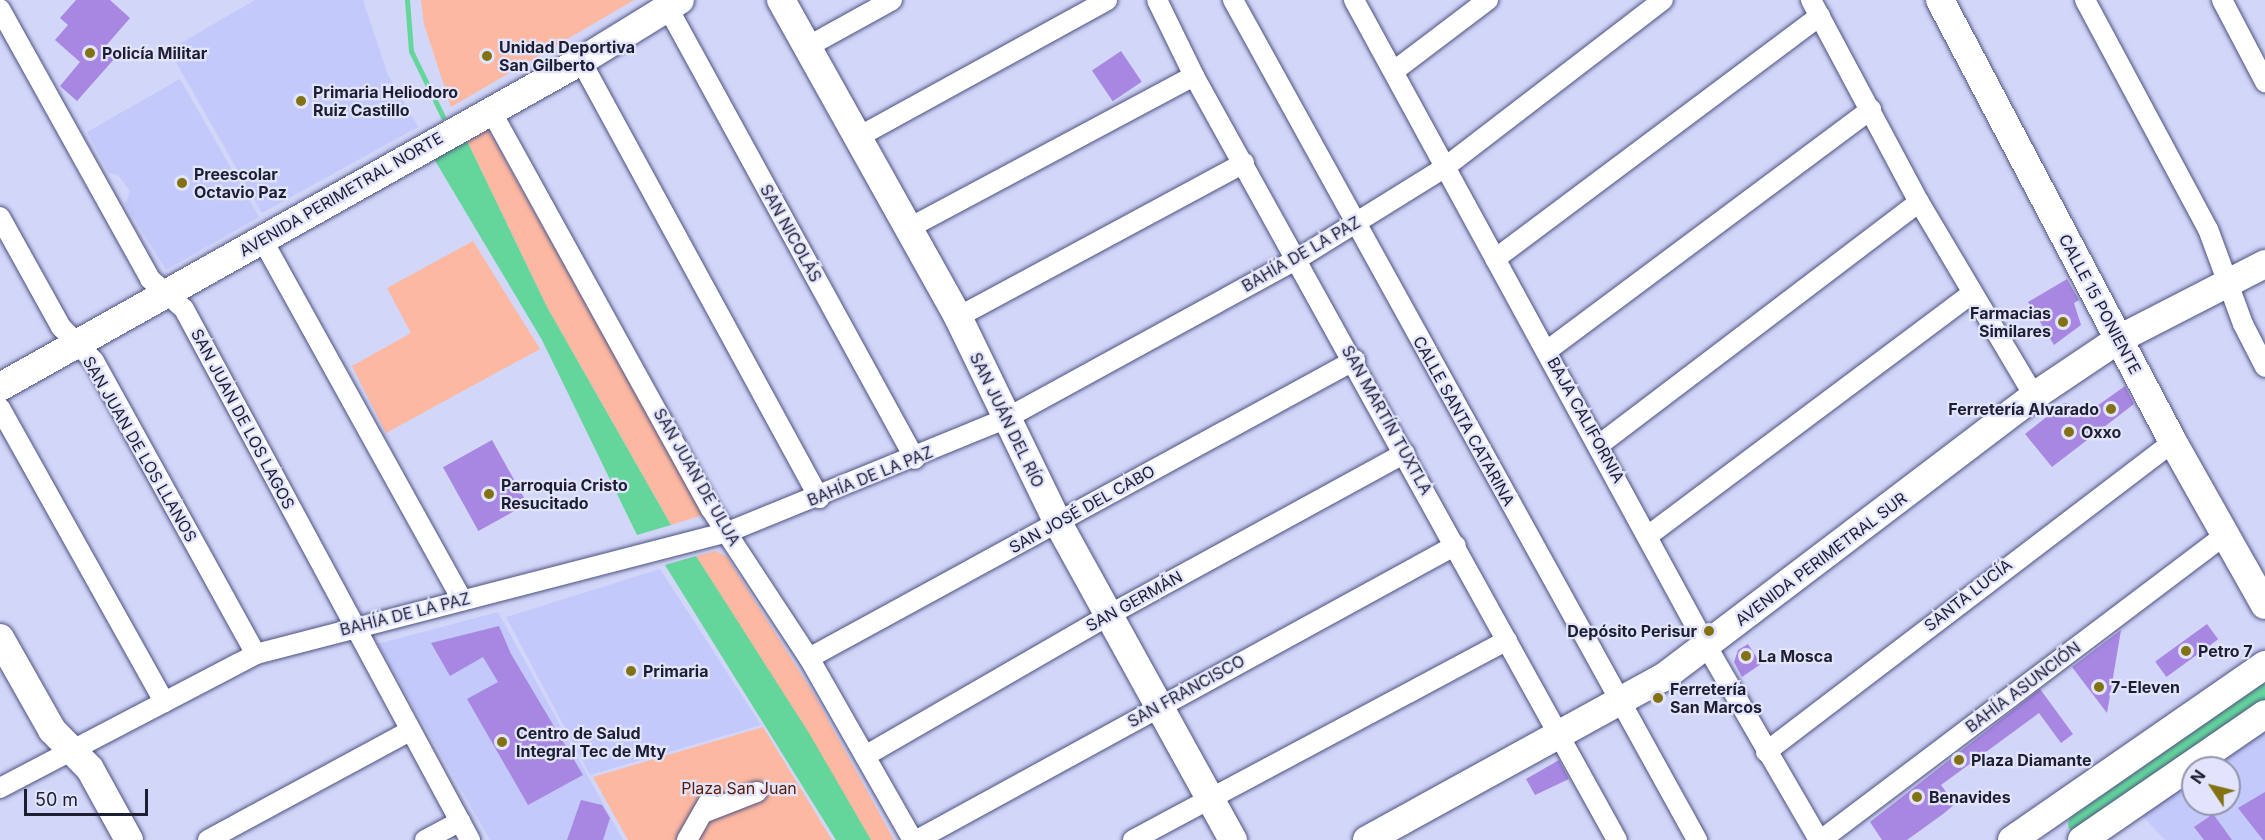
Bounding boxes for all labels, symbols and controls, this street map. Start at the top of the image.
place label: Unidad Deportiva San Gilberto [499,37,635,75]
place label: Policía Militar [102,43,207,63]
marker: Policía Militar [83,46,97,60]
marker: Unidad Deportiva San Gilberto [480,49,494,63]
place label: Primaria Heliodoro Ruiz Castillo [313,82,458,120]
marker: Primaria Heliodoro Ruiz Castillo [294,94,308,108]
street label: AVENIDA PERIMETRAL NORTE [236,128,446,260]
place label: Preescolar Octavio Paz [194,164,287,202]
marker: Preescolar Octavio Paz [175,176,189,190]
street label: SAN NICOLÁS [756,181,826,285]
street label: BAHÍA DE LA PAZ [1238,212,1364,296]
street label: CALLE 15 PONIENTE [2055,231,2145,377]
place label: Farmacias Similares [1970,303,2051,341]
marker: Farmacias Similares [2056,315,2070,329]
street label: SAN JUAN DE LOS LAGOS [187,326,299,512]
street label: CALLE SANTA CATARINA [1409,333,1519,509]
street label: SAN MARTÍN TUXTLA [1338,342,1436,498]
street label: SAN JUÁN DEL RÍO [966,349,1048,491]
street label: SAN JUAN DE LOS LLANOS [79,353,201,545]
street label: BAJA CALIFORNIA [1543,354,1629,486]
place label: Ferretería Alvarado [1948,399,2099,419]
marker: Ferretería Alvarado [2104,402,2118,416]
street label: SAN JUAN DE ULUA [650,405,744,549]
place label: Oxxo [2081,422,2121,442]
marker: Oxxo [2062,425,2076,439]
street label: BAHÍA DE LA PAZ [804,442,936,510]
street label: SAN JOSÉ DEL CABO [1006,461,1158,557]
place label: Parroquia Cristo Resucitado [501,475,628,513]
marker: Parroquia Cristo Resucitado [482,487,496,501]
street label: AVENIDA PERIMETRAL SUR [1731,488,1911,630]
street label: SANTA LUCÍA [1920,555,2016,635]
street label: SAN GERMÁN [1082,567,1186,635]
street label: BAHÍA DE LA PAZ [338,589,472,639]
place label: Depósito Perisur [1567,621,1697,641]
marker: Depósito Perisur [1702,624,1716,638]
street label: BAHÍA ASUNCIÓN [1962,638,2084,736]
place label: Petro 7 [2198,641,2253,661]
marker: Petro 7 [2179,644,2193,658]
place label: La Mosca [1758,646,1833,666]
marker: La Mosca [1739,649,1753,663]
street label: SAN FRANCISCO [1124,651,1248,731]
place label: Primaria [643,661,708,681]
marker: Primaria [624,664,638,678]
place label: 7-Eleven [2111,677,2180,697]
place label: Ferretería San Marcos [1670,679,1762,717]
marker: 7-Eleven [2092,680,2106,694]
marker: Ferretería San Marcos [1651,691,1665,705]
place label: Centro de Salud Integral Tec de Mty [516,723,666,761]
marker: Centro de Salud Integral Tec de Mty [493,733,511,751]
place label: Plaza Diamante [1971,750,2092,770]
marker: Plaza Diamante [1952,753,1966,767]
north arrow [2181,756,2241,816]
text: N [2186,766,2210,788]
scale bar [27,777,152,815]
park label: Plaza San Juan [681,778,797,798]
place label: Benavides [1929,787,2011,807]
text: 50 m [35,789,78,810]
marker: Benavides [1910,790,1924,804]

